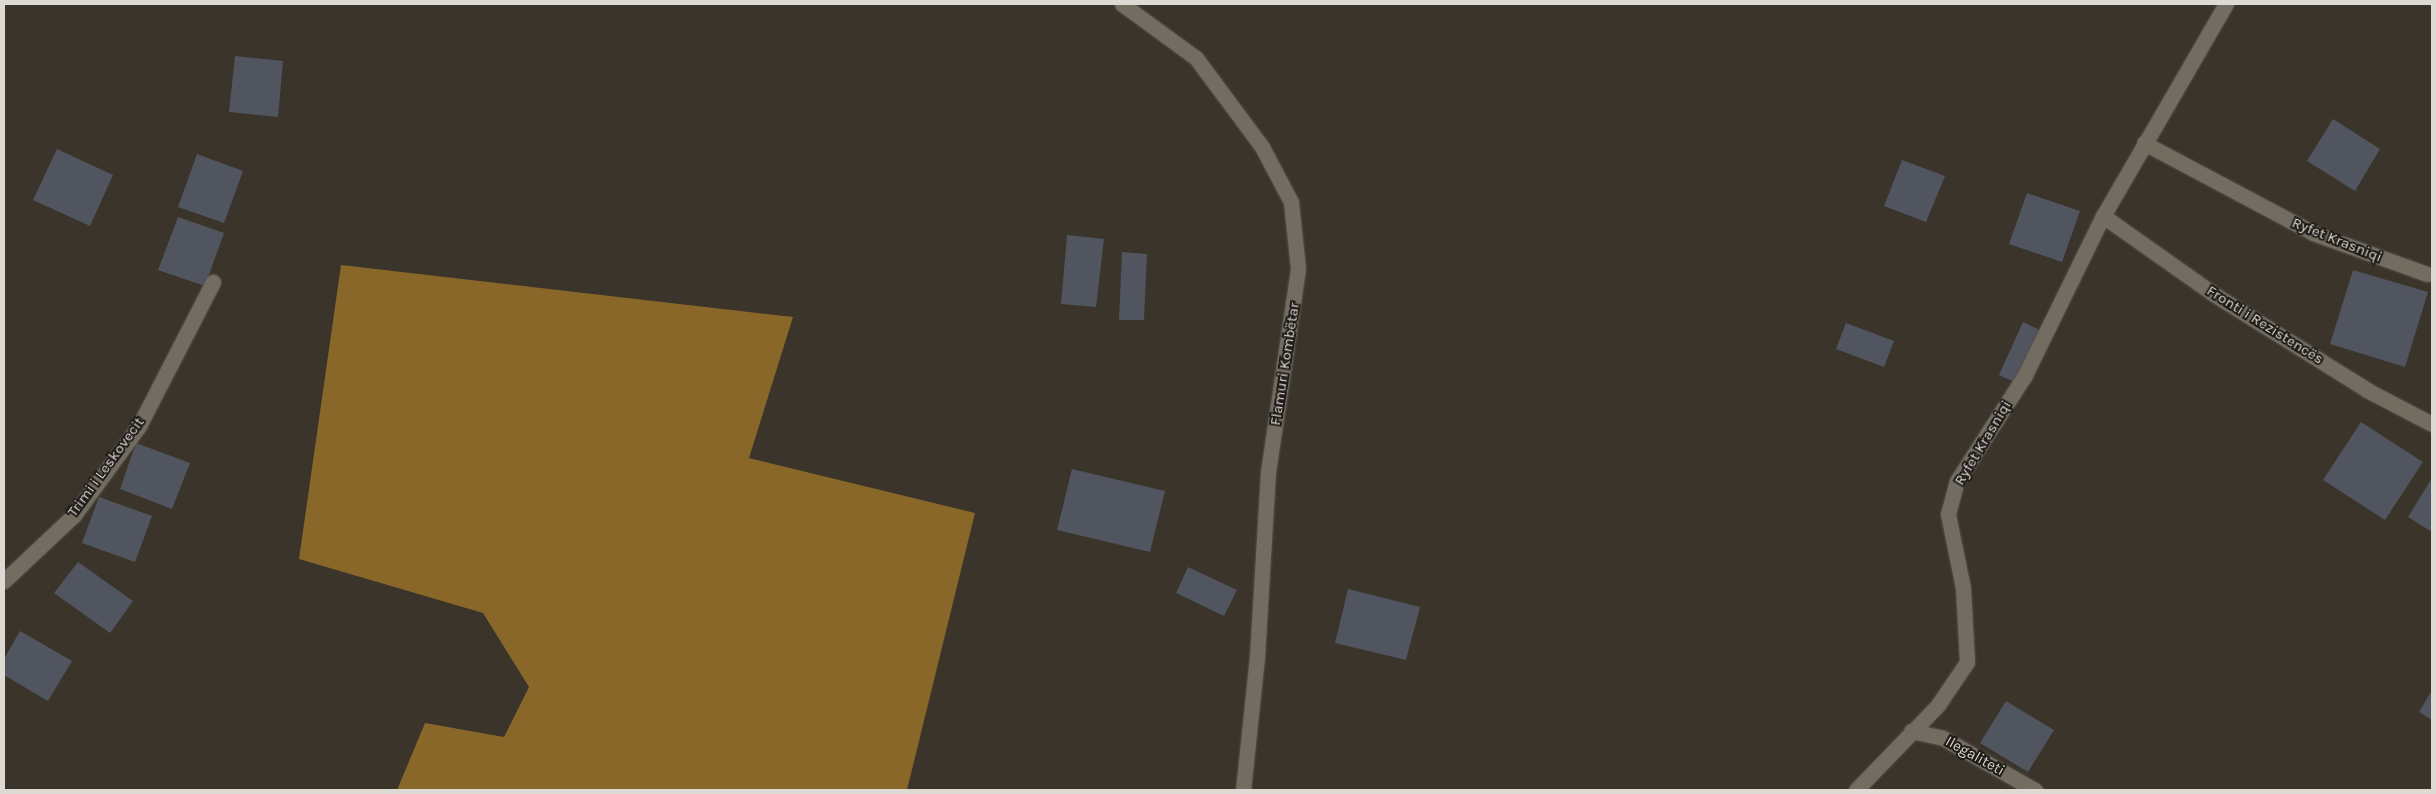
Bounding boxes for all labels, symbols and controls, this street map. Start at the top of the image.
street label: Ryfet Krasniqi [2289,214,2385,266]
street label: Fronti i Rezistencës [2203,282,2327,368]
street label: Flamuri Kombëtar [1266,301,1304,427]
street label: Ryfet Krasniqi [1951,397,2015,489]
street label: Trimi i Leskovecit [64,414,148,520]
street label: Ilegaliteti [1942,732,2008,780]

